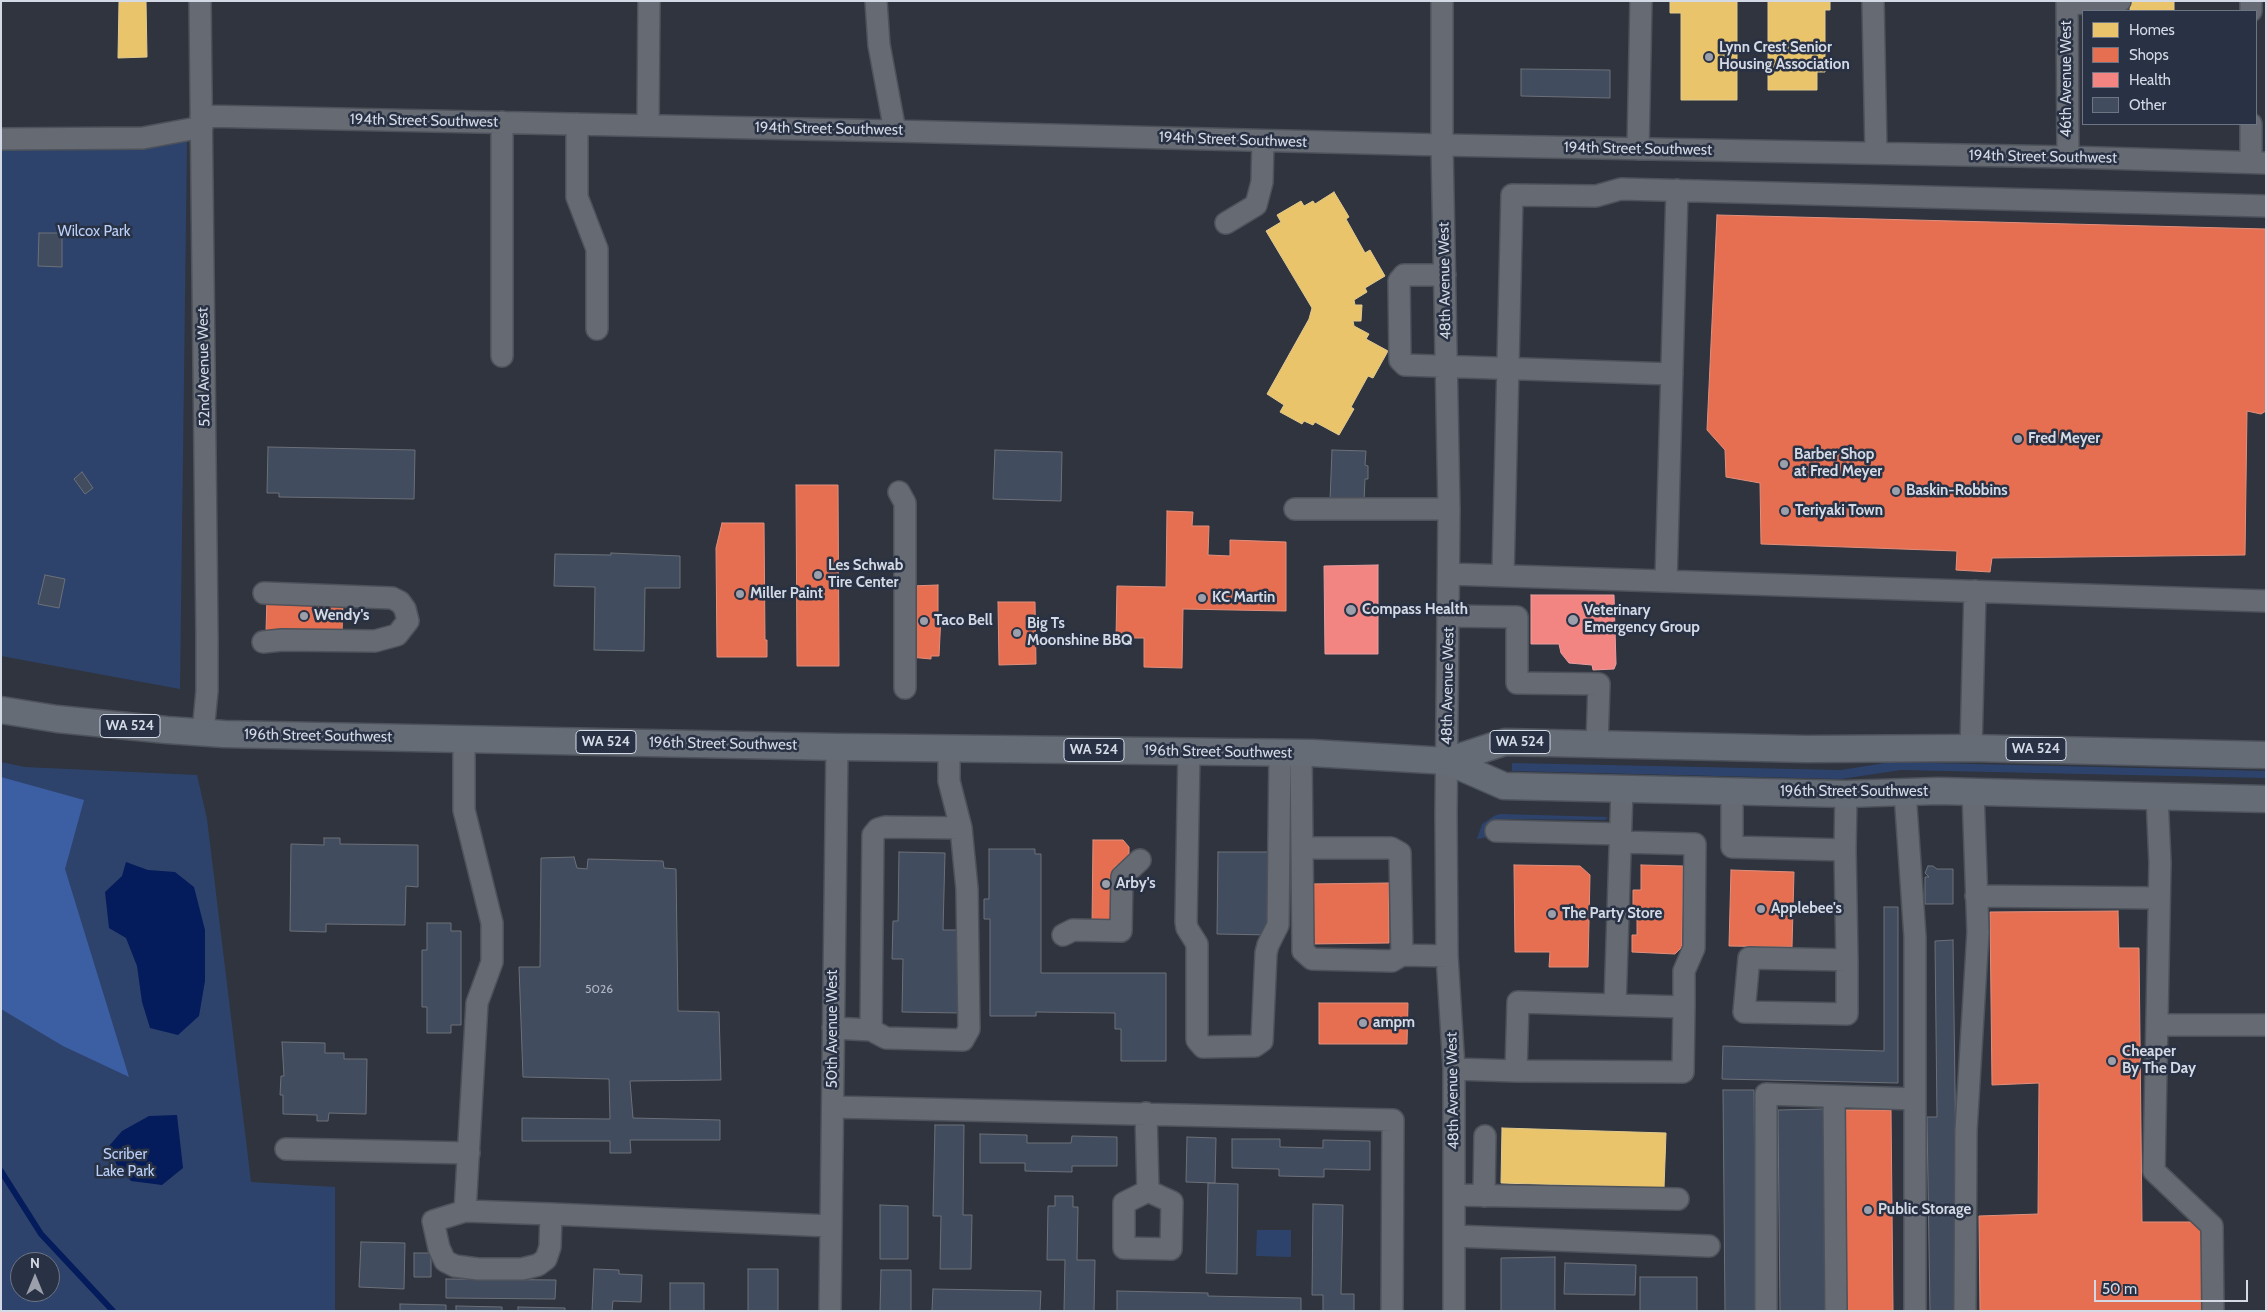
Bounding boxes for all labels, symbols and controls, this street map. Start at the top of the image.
legend [2082,10,2257,125]
street label: 46th Avenue West [2058,20,2076,138]
text: Homes [2129,21,2175,39]
place label: Lynn Crest Senior Housing Association [1719,39,1850,74]
text: Shops [2129,46,2169,64]
marker: Lynn Crest Senior Housing Association [1703,51,1715,63]
text: Health [2129,71,2171,89]
text: Other [2129,96,2166,114]
street label: 194th Street Southwest [350,111,498,131]
street label: 194th Street Southwest [755,119,903,139]
street label: 194th Street Southwest [1159,128,1307,152]
street label: 194th Street Southwest [1564,139,1712,159]
street label: 194th Street Southwest [1969,147,2117,167]
street label: 48th Avenue West [1435,222,1455,340]
park label: Wilcox Park [58,223,130,241]
street label: 52nd Avenue West [194,307,214,427]
place label: Fred Meyer [2028,430,2100,448]
marker: Fred Meyer [2012,433,2024,445]
place label: Barber Shop at Fred Meyer [1794,446,1882,481]
marker: Barber Shop at Fred Meyer [1778,458,1790,470]
place label: Baskin-Robbins [1906,482,2008,500]
marker: Baskin-Robbins [1890,485,1902,497]
place label: Teriyaki Town [1795,502,1883,520]
marker: Teriyaki Town [1779,505,1791,517]
place label: Les Schwab Tire Center [828,557,903,592]
marker: Les Schwab Tire Center [812,569,824,581]
place label: Miller Paint [750,585,823,603]
marker: Miller Paint [734,588,746,600]
place label: KC Martin [1212,589,1275,607]
marker: KC Martin [1196,592,1208,604]
place label: Compass Health [1362,601,1468,619]
place label: Veterinary Emergency Group [1584,602,1700,637]
marker: Compass Health [1344,603,1358,617]
place label: Wendy's [314,607,369,625]
marker: Wendy's [298,610,310,622]
place label: Taco Bell [934,612,993,630]
marker: Veterinary Emergency Group [1566,613,1580,627]
marker: Taco Bell [918,615,930,627]
place label: Big Ts Moonshine BBQ [1027,615,1132,650]
marker: Big Ts Moonshine BBQ [1011,627,1023,639]
street label: 48th Avenue West [1438,627,1458,745]
road number: WA 524 [100,714,160,738]
street label: 196th Street Southwest [244,726,392,746]
road number: WA 524 [576,730,636,754]
road number: WA 524 [1490,730,1550,754]
street label: 196th Street Southwest [649,734,797,754]
road number: WA 524 [1064,738,1124,762]
road number: WA 524 [2006,738,2066,761]
street label: 196th Street Southwest [1144,742,1292,762]
street label: 196th Street Southwest [1780,783,1928,801]
place label: Arby's [1116,875,1156,893]
marker: Arby's [1100,878,1112,890]
place label: Applebee's [1771,900,1842,918]
marker: Applebee's [1755,903,1767,915]
place label: The Party Store [1562,905,1662,923]
marker: The Party Store [1546,908,1558,920]
street label: 50th Avenue West [824,970,842,1088]
house number: 5026 [585,982,613,996]
place label: ampm [1373,1014,1415,1032]
marker: ampm [1357,1017,1369,1029]
street label: 48th Avenue West [1443,1032,1463,1150]
place label: Cheaper By The Day [2122,1043,2196,1078]
marker: Cheaper By The Day [2106,1055,2118,1067]
park label: Scriber Lake Park [95,1146,155,1181]
place label: Public Storage [1878,1201,1971,1219]
marker: Public Storage [1862,1204,1874,1216]
north arrow [10,1252,60,1302]
text: N [30,1254,40,1272]
scale bar [2097,1270,2251,1302]
text: 50 m [2102,1280,2137,1298]

